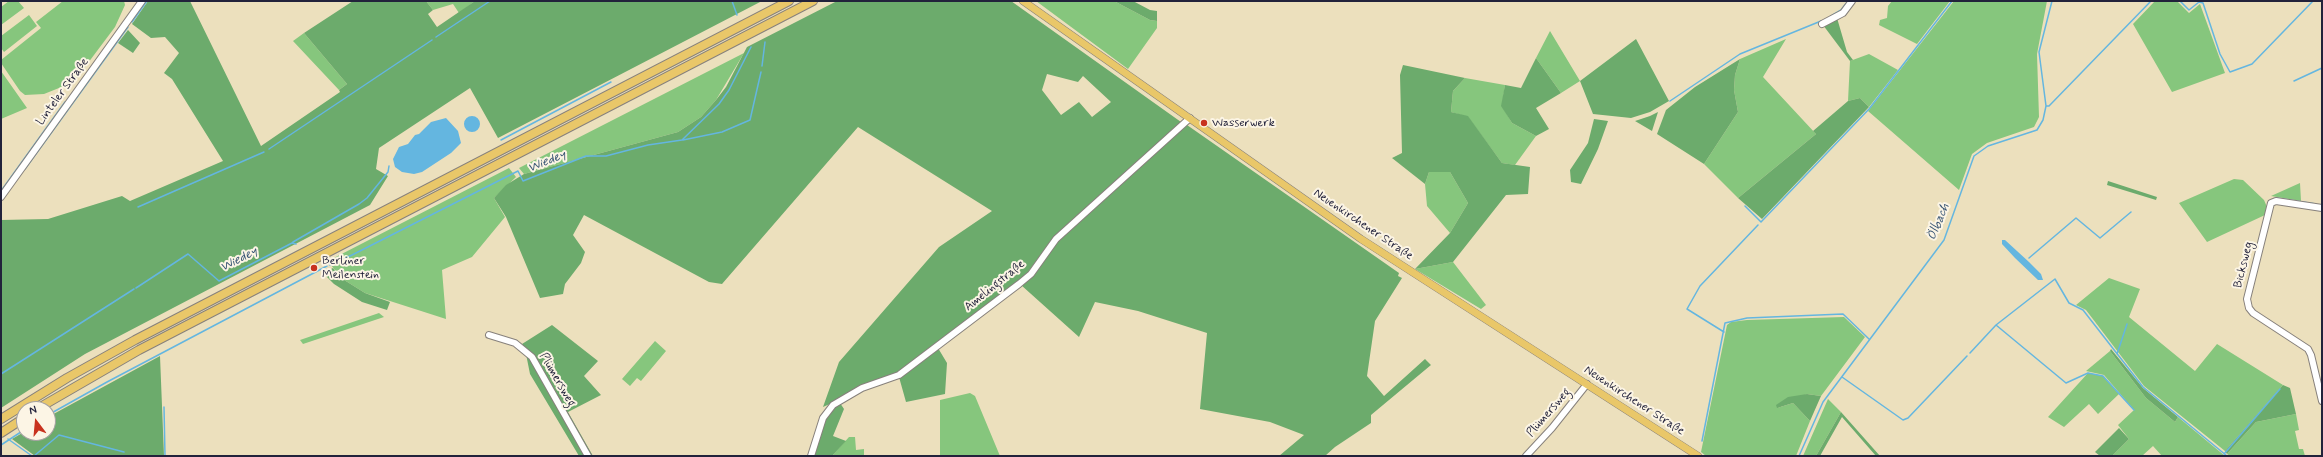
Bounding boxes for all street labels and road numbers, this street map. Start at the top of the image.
street label: Linteler Straße [34,55,92,129]
street label: Neuenkirchener Straße [1310,186,1416,264]
street label: Bicksweg [2231,240,2257,290]
street label: Amelingstraße [962,257,1028,315]
street label: Plümersweg [536,350,578,410]
street label: Neuenkirchener Straße [1581,363,1687,439]
street label: Plümersweg [1524,386,1574,440]

